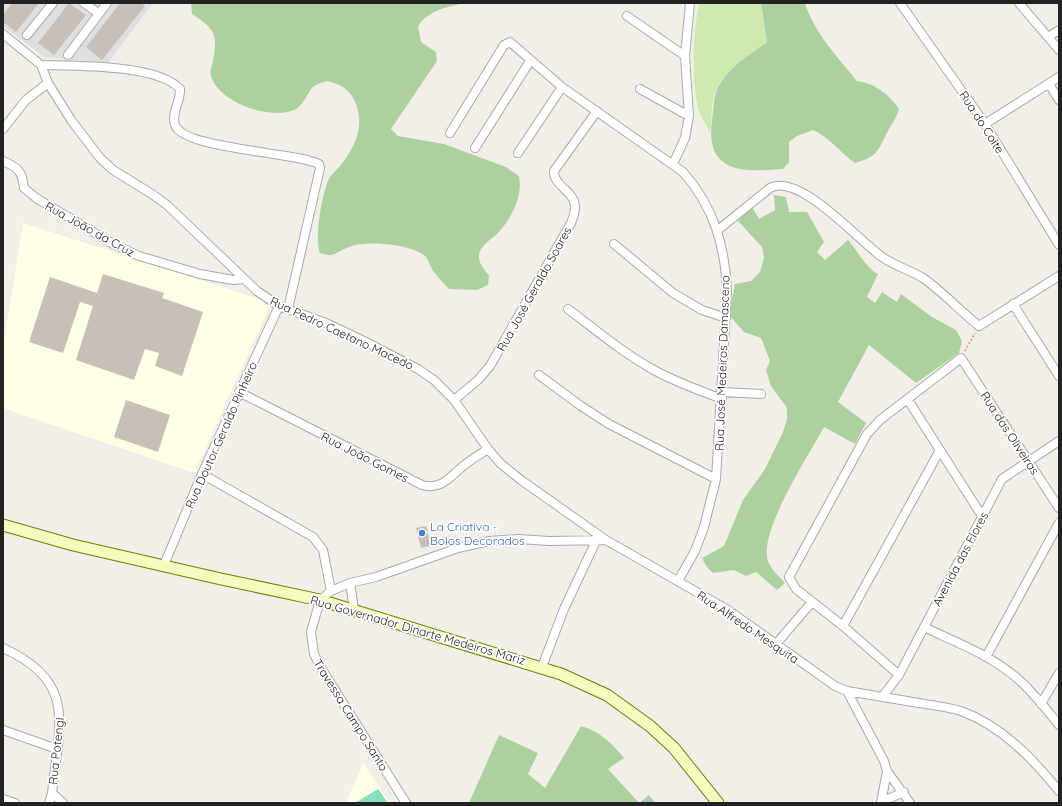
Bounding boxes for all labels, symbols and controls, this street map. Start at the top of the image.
street label: Rua do Coite [956,88,1008,156]
street label: Rua João da Cruz [43,198,138,260]
street label: Rua José Geraldo Soares [493,224,575,354]
street label: Rua José Medeiros Damasceno [711,275,733,451]
street label: Rua Pedro Caetano Macedo [268,293,416,373]
street label: Rua Doutor Geraldo Pinheiro [182,359,260,511]
street label: Rua das Oliveiras [977,389,1043,478]
street label: Rua João Gomes [319,428,412,486]
street label: Avenida das Flores [929,509,991,609]
place label: La Criativa - Bolos Decorados [430,519,525,548]
marker: La Criativa - Bolos Decorados [417,528,427,538]
street label: Rua Alfredo Mesquita [694,587,802,667]
street label: Rua Governador Dinarte Medeiros Mariz [309,592,528,668]
street label: Travessa Campo Santo [310,656,392,774]
street label: Rua Potengi [45,717,67,785]

